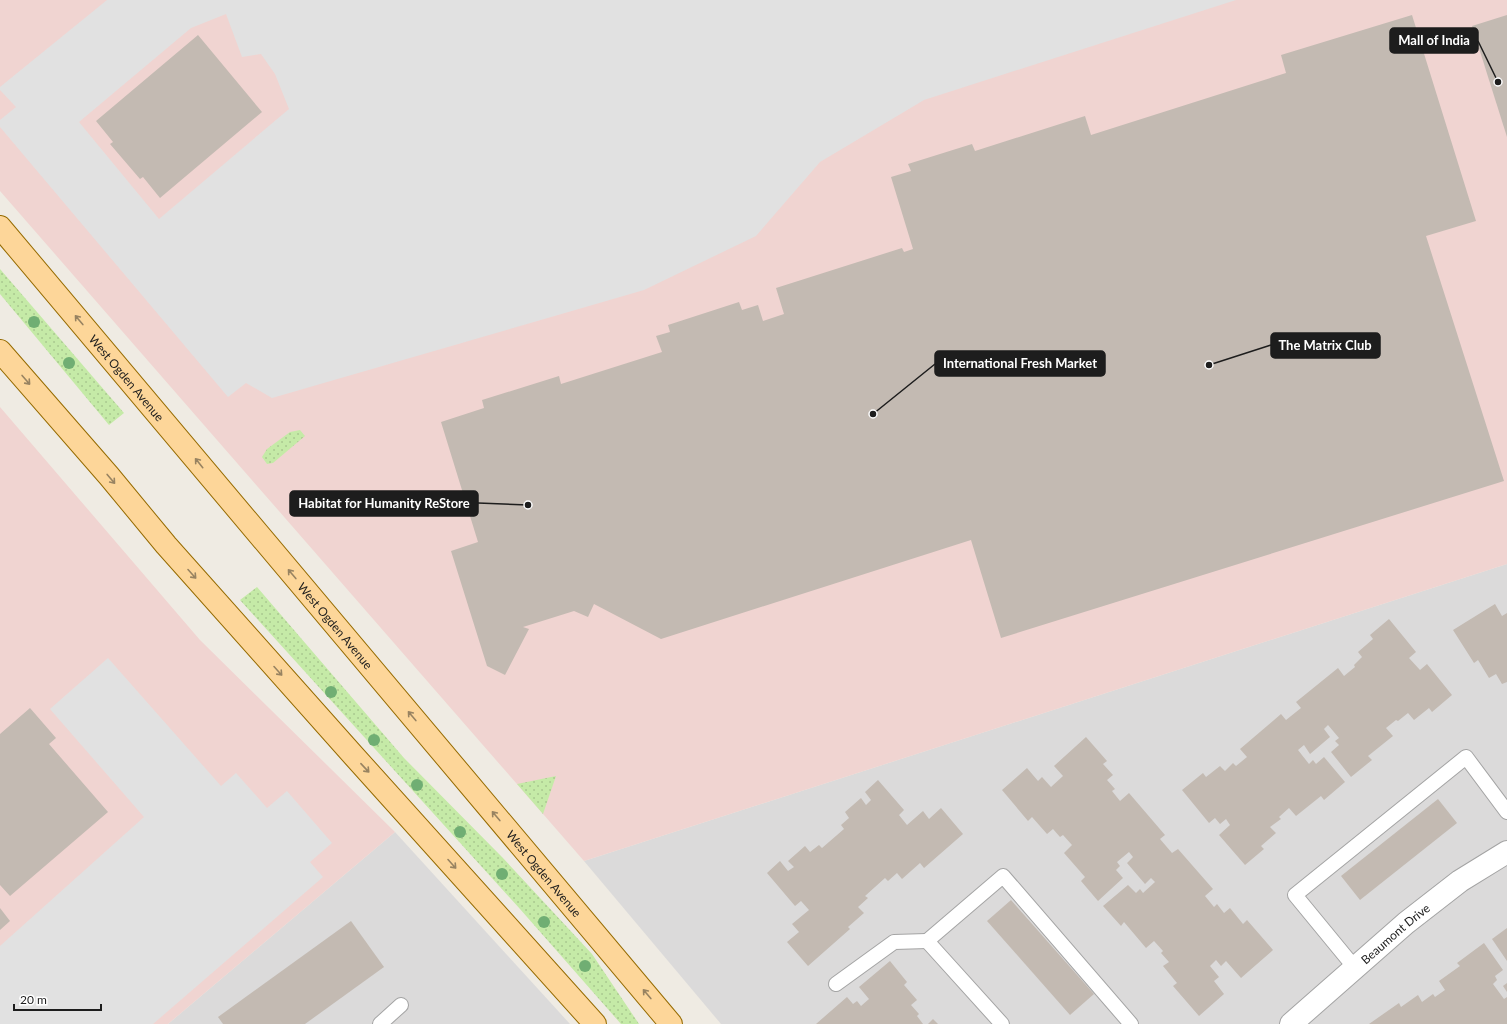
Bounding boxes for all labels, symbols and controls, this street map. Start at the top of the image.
callout: Mall of India [1390,28,1478,53]
text: Mall of India [1398,32,1470,48]
one-way arrow [75,315,84,326]
street label: West Ogden Avenue [86,331,168,424]
callout: The Matrix Club [1271,333,1380,358]
text: The Matrix Club [1278,337,1372,353]
callout: International Fresh Market [935,351,1105,376]
text: International Fresh Market [943,355,1097,371]
one-way arrow [21,375,30,386]
one-way arrow [194,457,203,468]
one-way arrow [106,473,115,484]
callout: Habitat for Humanity ReStore [290,491,478,516]
text: Habitat for Humanity ReStore [298,495,470,511]
one-way arrow [288,568,297,579]
one-way arrow [187,569,197,579]
street label: West Ogden Avenue [295,579,376,672]
one-way arrow [274,666,283,677]
one-way arrow [407,711,416,722]
one-way arrow [360,763,370,773]
one-way arrow [491,810,500,821]
street label: West Ogden Avenue [504,827,585,920]
one-way arrow [448,859,457,870]
street label: Beaumont Drive [1357,900,1433,967]
scale bar [14,986,101,1012]
one-way arrow [642,989,651,999]
text: 20 m [20,992,47,1007]

